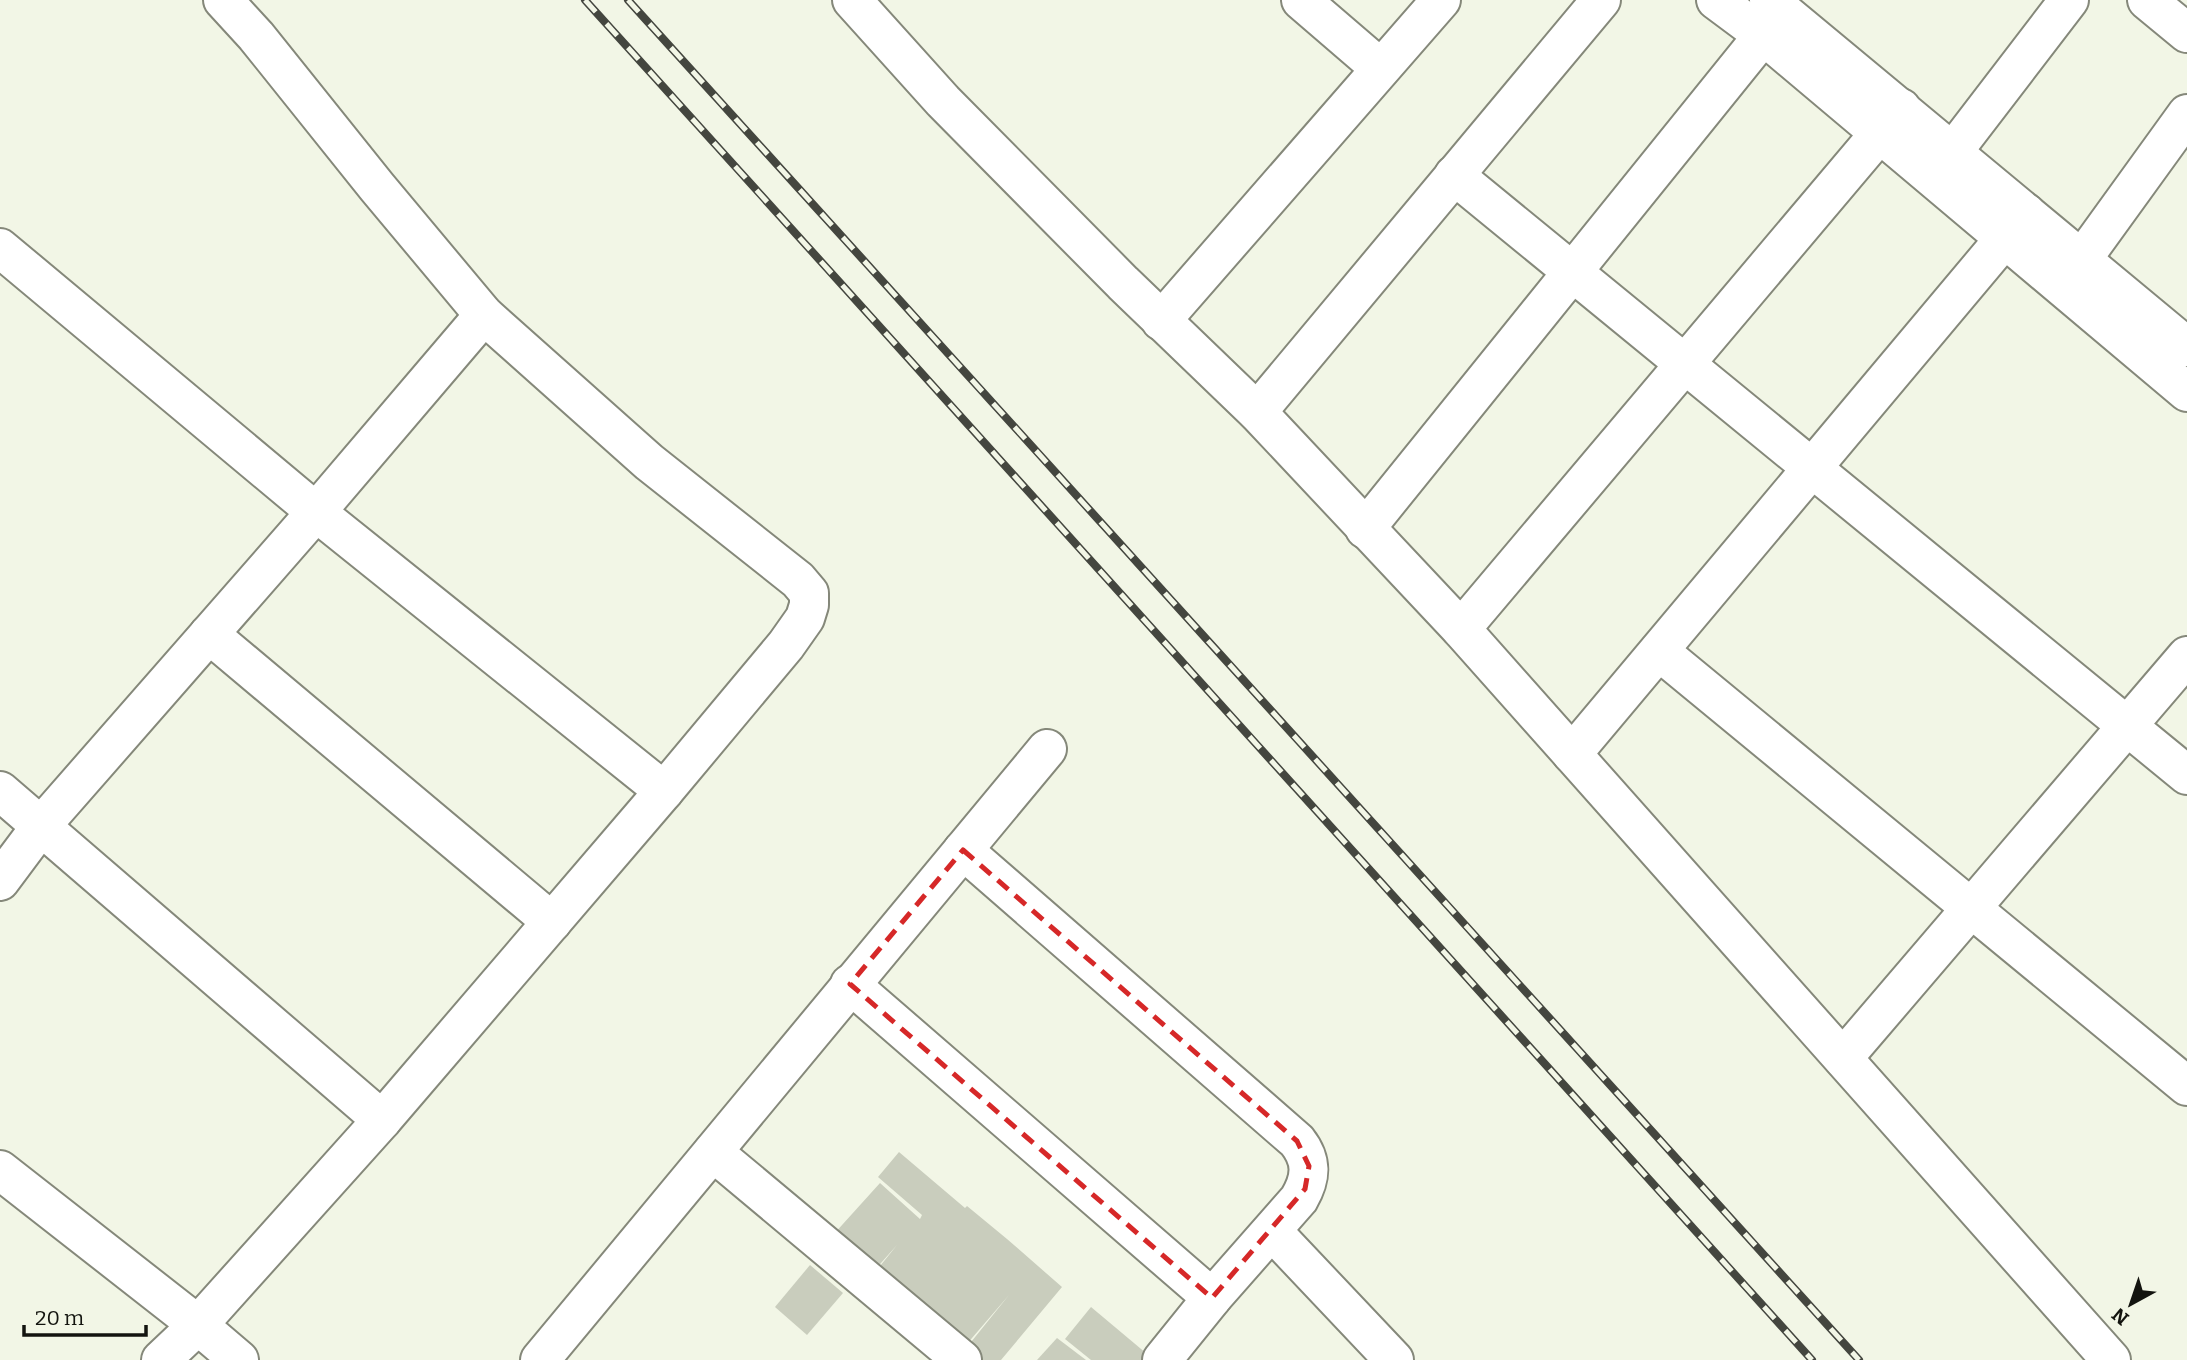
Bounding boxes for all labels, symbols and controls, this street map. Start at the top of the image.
north arrow [2096,1269,2166,1339]
scale bar [24,1294,147,1338]
text: N [2107,1303,2133,1330]
text: 20 m [35,1305,84,1331]

